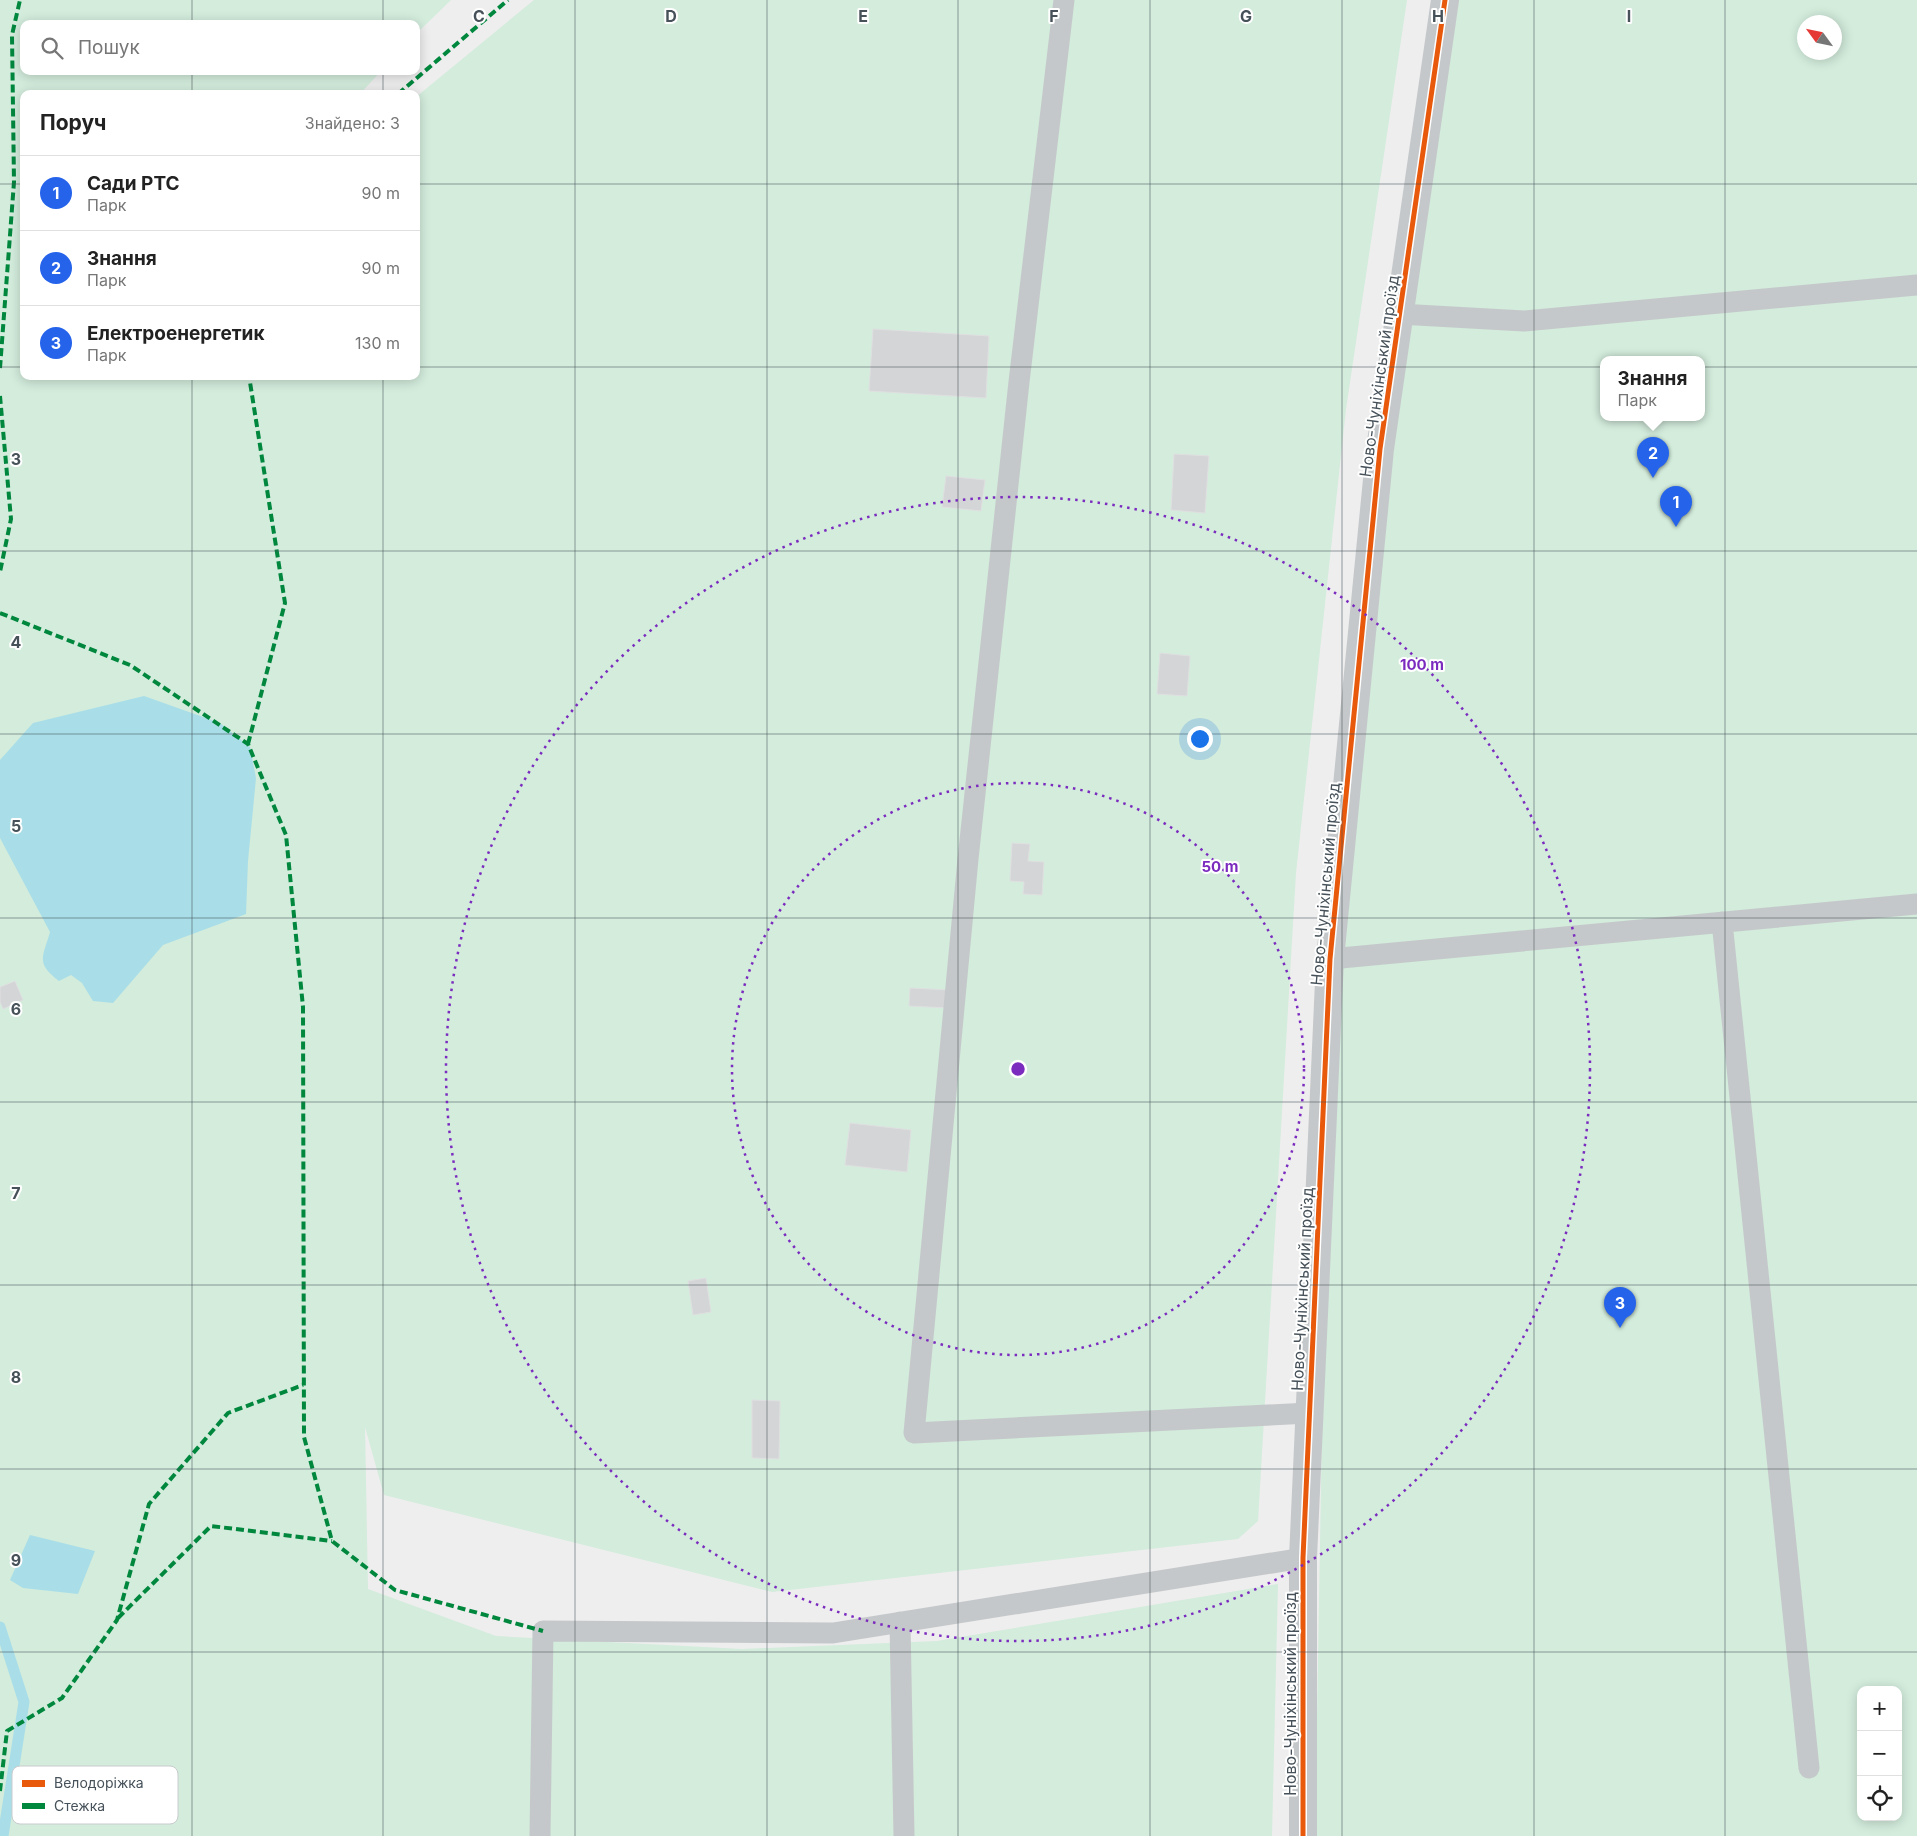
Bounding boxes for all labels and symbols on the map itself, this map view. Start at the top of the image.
text: C [473,6,485,26]
text: D [665,6,677,26]
text: E [858,6,868,26]
text: F [1049,6,1059,26]
text: G [1240,6,1252,26]
text: H [1432,6,1444,26]
text: I [1627,6,1631,26]
north arrow [1797,15,1842,60]
street label: Ново-Чуніхінський проїзд [1355,274,1403,478]
pin: 2 [1637,437,1669,478]
text: 3 [11,449,21,469]
pin: 1 [1660,486,1692,527]
text: 4 [11,632,22,652]
text: 100 m [1400,655,1444,674]
your location [1187,726,1213,752]
street label: Ново-Чуніхінський проїзд [1306,782,1344,986]
text: 5 [11,816,21,836]
text: 50 m [1202,857,1238,876]
text: 6 [11,999,21,1019]
centre of rings [1009,1060,1027,1078]
text: 7 [11,1183,21,1203]
street label: Ново-Чуніхінський проїзд [1287,1187,1317,1391]
pin: 3 [1604,1287,1636,1328]
text: 8 [11,1367,21,1387]
text: 9 [11,1550,21,1570]
street label: Ново-Чуніхінський проїзд [1280,1592,1300,1796]
legend [12,1766,178,1824]
text: Велодоріжка [54,1774,144,1791]
text: Стежка [54,1797,105,1814]

